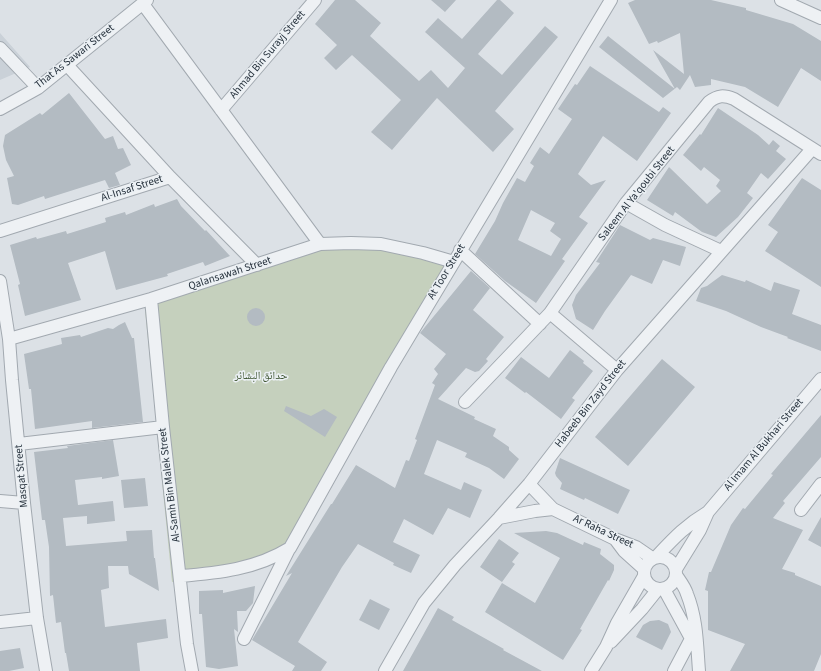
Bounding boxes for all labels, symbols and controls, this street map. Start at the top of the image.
street label: Ahmad Bin Surayj Street [227,8,309,102]
street label: That As Sawari Street [33,22,117,92]
street label: Saleem Al Ya'qoubi Street [596,144,678,244]
street label: Al-Insaf Street [99,173,165,205]
street label: At Toor Street [425,242,469,302]
street label: Qalansawah Street [187,254,273,294]
street label: Habeeb Bin Zayd Street [553,358,629,450]
park label: حدائق البشائر [235,370,287,384]
street label: Al Imam Al Bukhari Street [721,396,807,494]
street label: Al-Samh Bin Malek Street [156,427,184,543]
street label: Masqat Street [13,444,31,508]
street label: Ar Raha Street [571,512,635,552]

